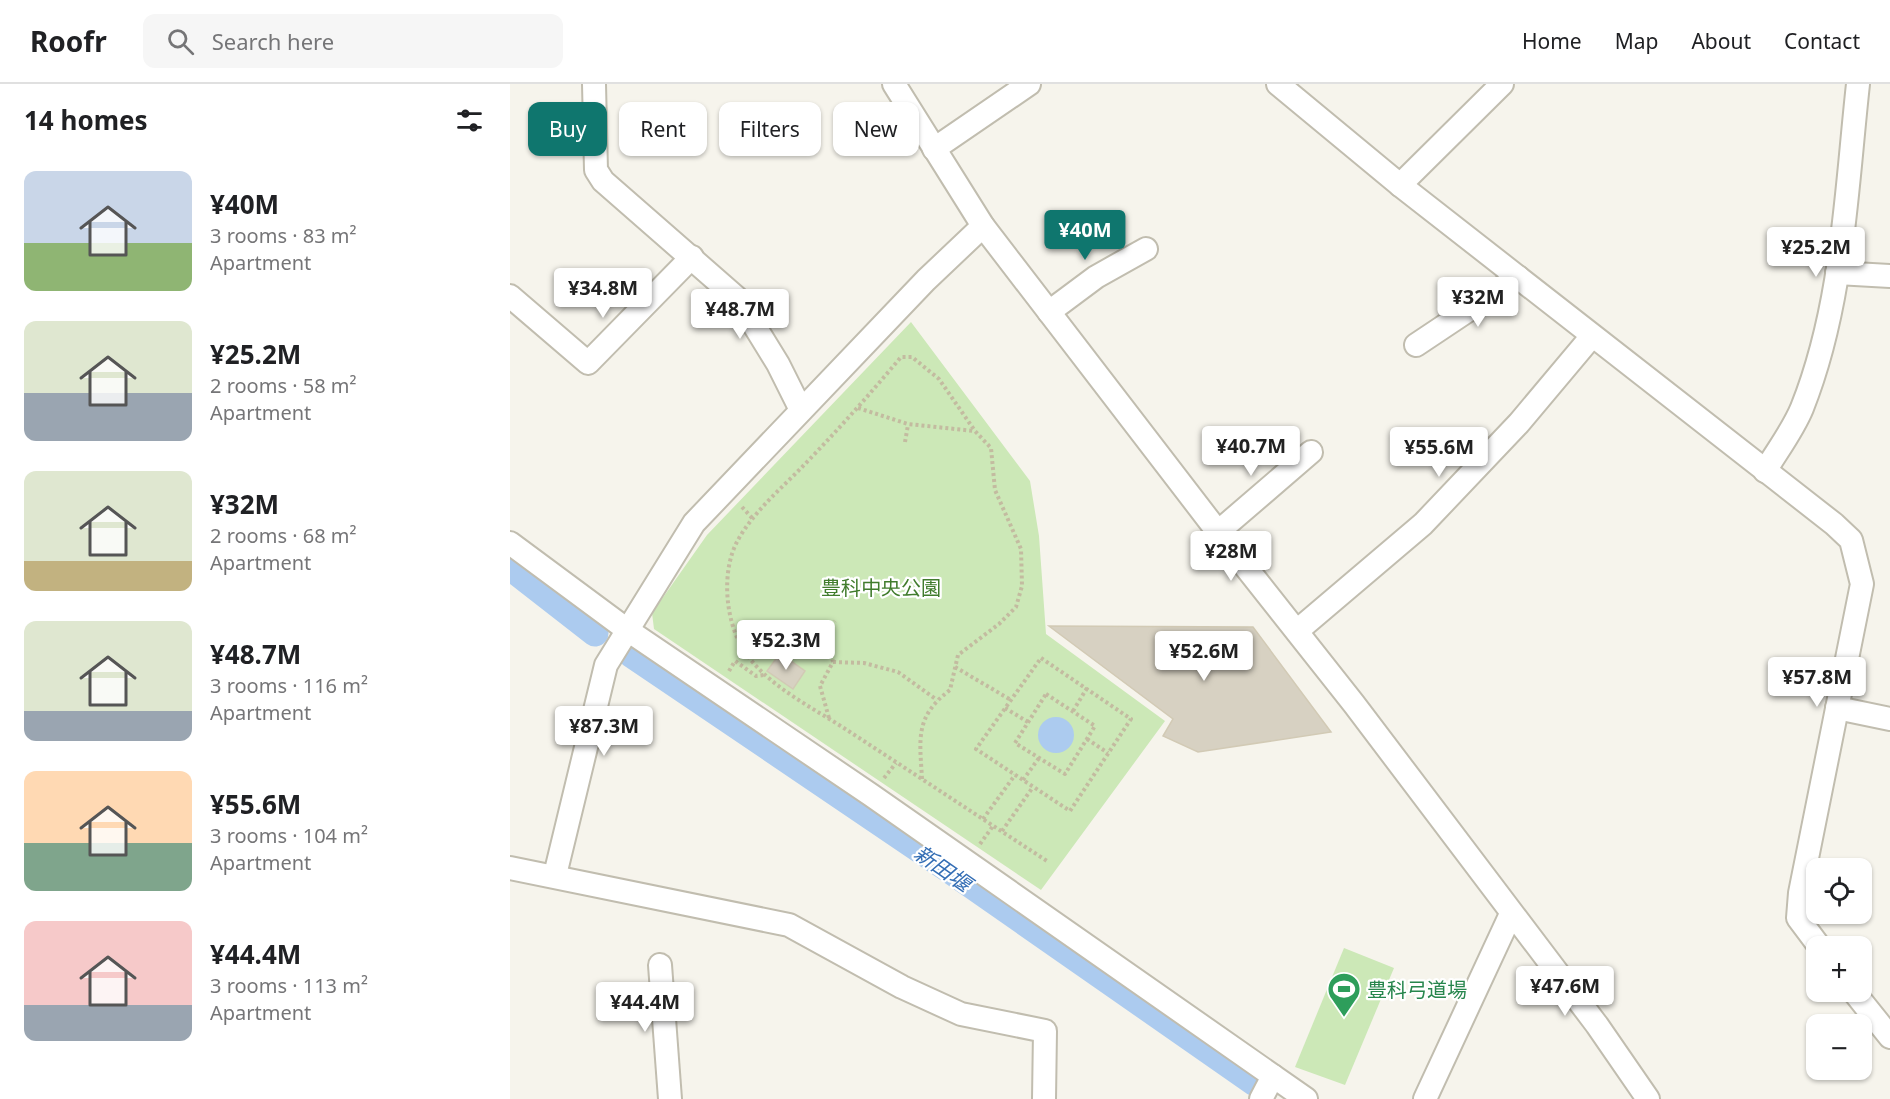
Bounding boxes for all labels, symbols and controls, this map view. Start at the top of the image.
search box [143,14,563,68]
text: Roofr [30,22,107,60]
icon: search [164,25,197,58]
text: Search here [212,26,334,56]
text: Home [1522,27,1582,55]
text: Map [1615,27,1658,55]
text: About [1691,27,1751,55]
text: Contact [1784,27,1860,55]
text: 14 homes [24,102,148,138]
chip: Buy [528,102,607,156]
chip: Rent [619,102,707,156]
chip: Filters [719,102,821,156]
chip: New [833,102,919,156]
icon: filters [453,104,486,137]
text: ¥40M [210,186,279,222]
icon: home [72,195,144,267]
pin: ¥40M [1049,210,1121,261]
text: ¥40M [1058,216,1112,243]
text: 3 rooms · 83 m² [210,222,357,249]
pin: ¥25.2M [1767,227,1865,278]
text: ¥25.2M [1781,233,1851,260]
text: Apartment [210,249,311,276]
pin: ¥34.8M [554,268,652,319]
text: ¥34.8M [568,274,638,301]
pin: ¥32M [1442,277,1514,328]
text: ¥32M [1451,283,1505,310]
pin: ¥48.7M [691,289,789,340]
text: ¥48.7M [705,295,775,322]
text: ¥25.2M [210,336,301,372]
icon: home [72,345,144,417]
text: 2 rooms · 58 m² [210,372,357,399]
text: Apartment [210,399,311,426]
pin: ¥40.7M [1202,426,1300,477]
pin: ¥55.6M [1390,427,1488,478]
text: ¥40.7M [1216,432,1286,459]
text: ¥55.6M [1404,433,1474,460]
text: ¥32M [210,486,279,522]
icon: home [72,495,144,567]
text: 2 rooms · 68 m² [210,522,357,549]
pin: ¥28M [1195,531,1267,582]
text: ¥28M [1204,537,1258,564]
text: Apartment [210,549,311,576]
park label: 豊科中央公園 [821,574,941,601]
pin: ¥52.3M [737,620,835,671]
text: ¥52.3M [751,626,821,653]
pin: ¥52.6M [1155,631,1253,682]
text: ¥48.7M [210,636,301,672]
text: ¥52.6M [1169,637,1239,664]
icon: home [72,645,144,717]
pin: ¥57.8M [1768,657,1866,708]
text: ¥57.8M [1782,663,1852,690]
text: 3 rooms · 116 m² [210,672,368,699]
text: Apartment [210,699,311,726]
pin: ¥87.3M [555,706,653,757]
text: ¥87.3M [569,712,639,739]
text: ¥55.6M [210,786,301,822]
icon: home [72,795,144,867]
text: 3 rooms · 104 m² [210,822,368,849]
water label: 新田堰 [909,838,980,900]
text: Apartment [210,849,311,876]
map controls [1806,858,1872,1080]
button: locate [1806,858,1872,924]
text: ¥44.4M [210,936,301,972]
button: + [1806,936,1872,1002]
icon: home [72,945,144,1017]
pin: ¥47.6M [1516,966,1614,1017]
sports icon: 豊科弓道場 [1326,971,1362,1018]
text: 3 rooms · 113 m² [210,972,368,999]
text: ¥47.6M [1530,972,1600,999]
place label: 豊科弓道場 [1367,976,1467,1003]
pin: ¥44.4M [596,982,694,1033]
text: ¥44.4M [610,988,680,1015]
text: Apartment [210,999,311,1026]
button: − [1806,1014,1872,1080]

